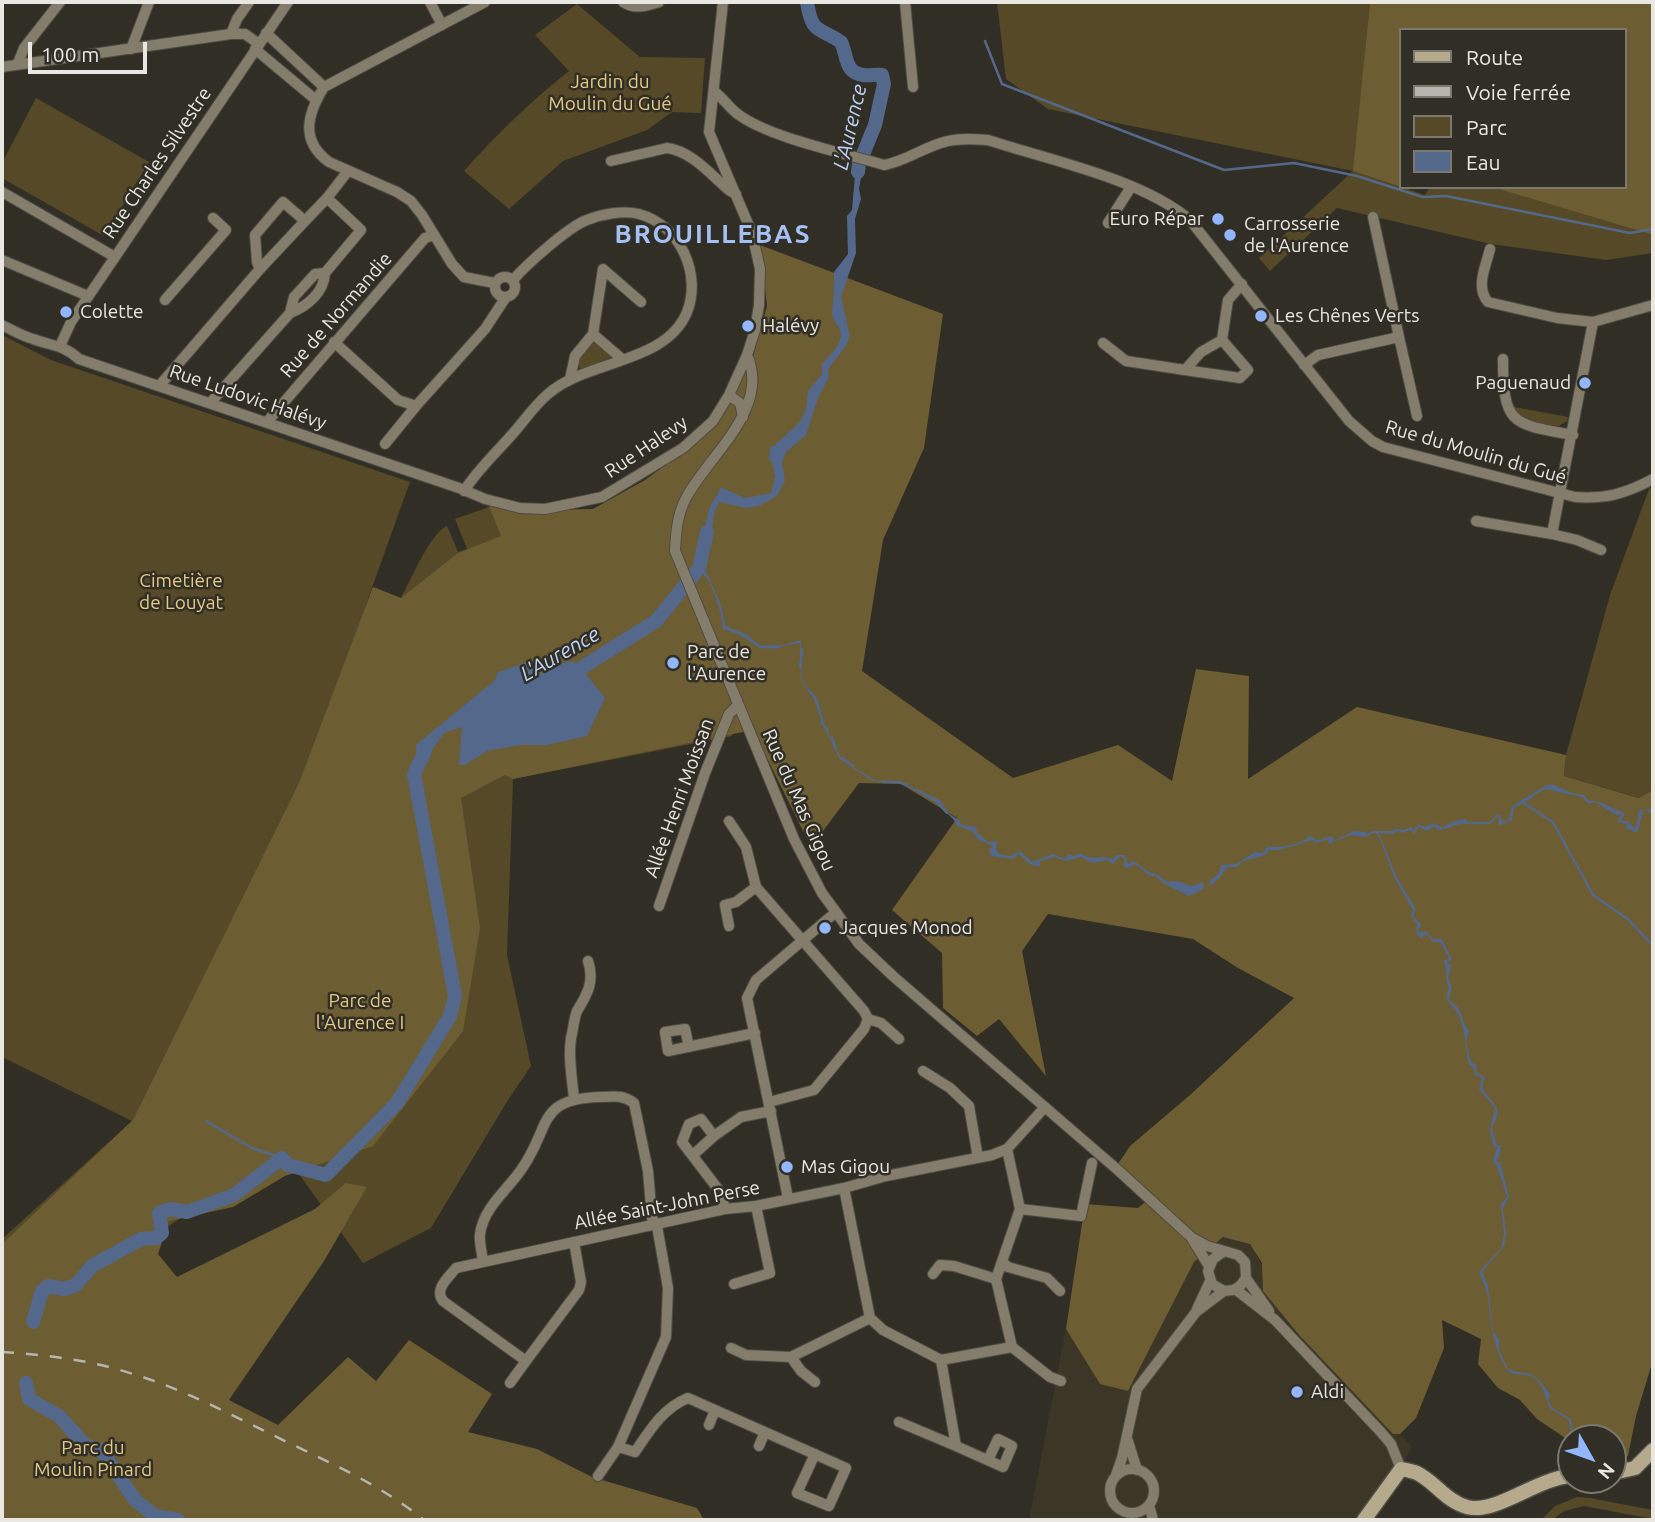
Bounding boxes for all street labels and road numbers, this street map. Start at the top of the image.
street label: Rue Charles Silvestre [98,83,216,243]
street label: Rue de Normandie [275,248,397,382]
street label: Rue Ludovic Halévy [166,359,330,435]
street label: Rue Halevy [600,411,692,483]
street label: Rue du Moulin du Gué [1383,415,1569,489]
street label: Allée Henri Moissan [640,715,718,881]
street label: Rue du Mas Gigou [758,726,840,874]
street label: Allée Saint-John Perse [572,1176,762,1234]

